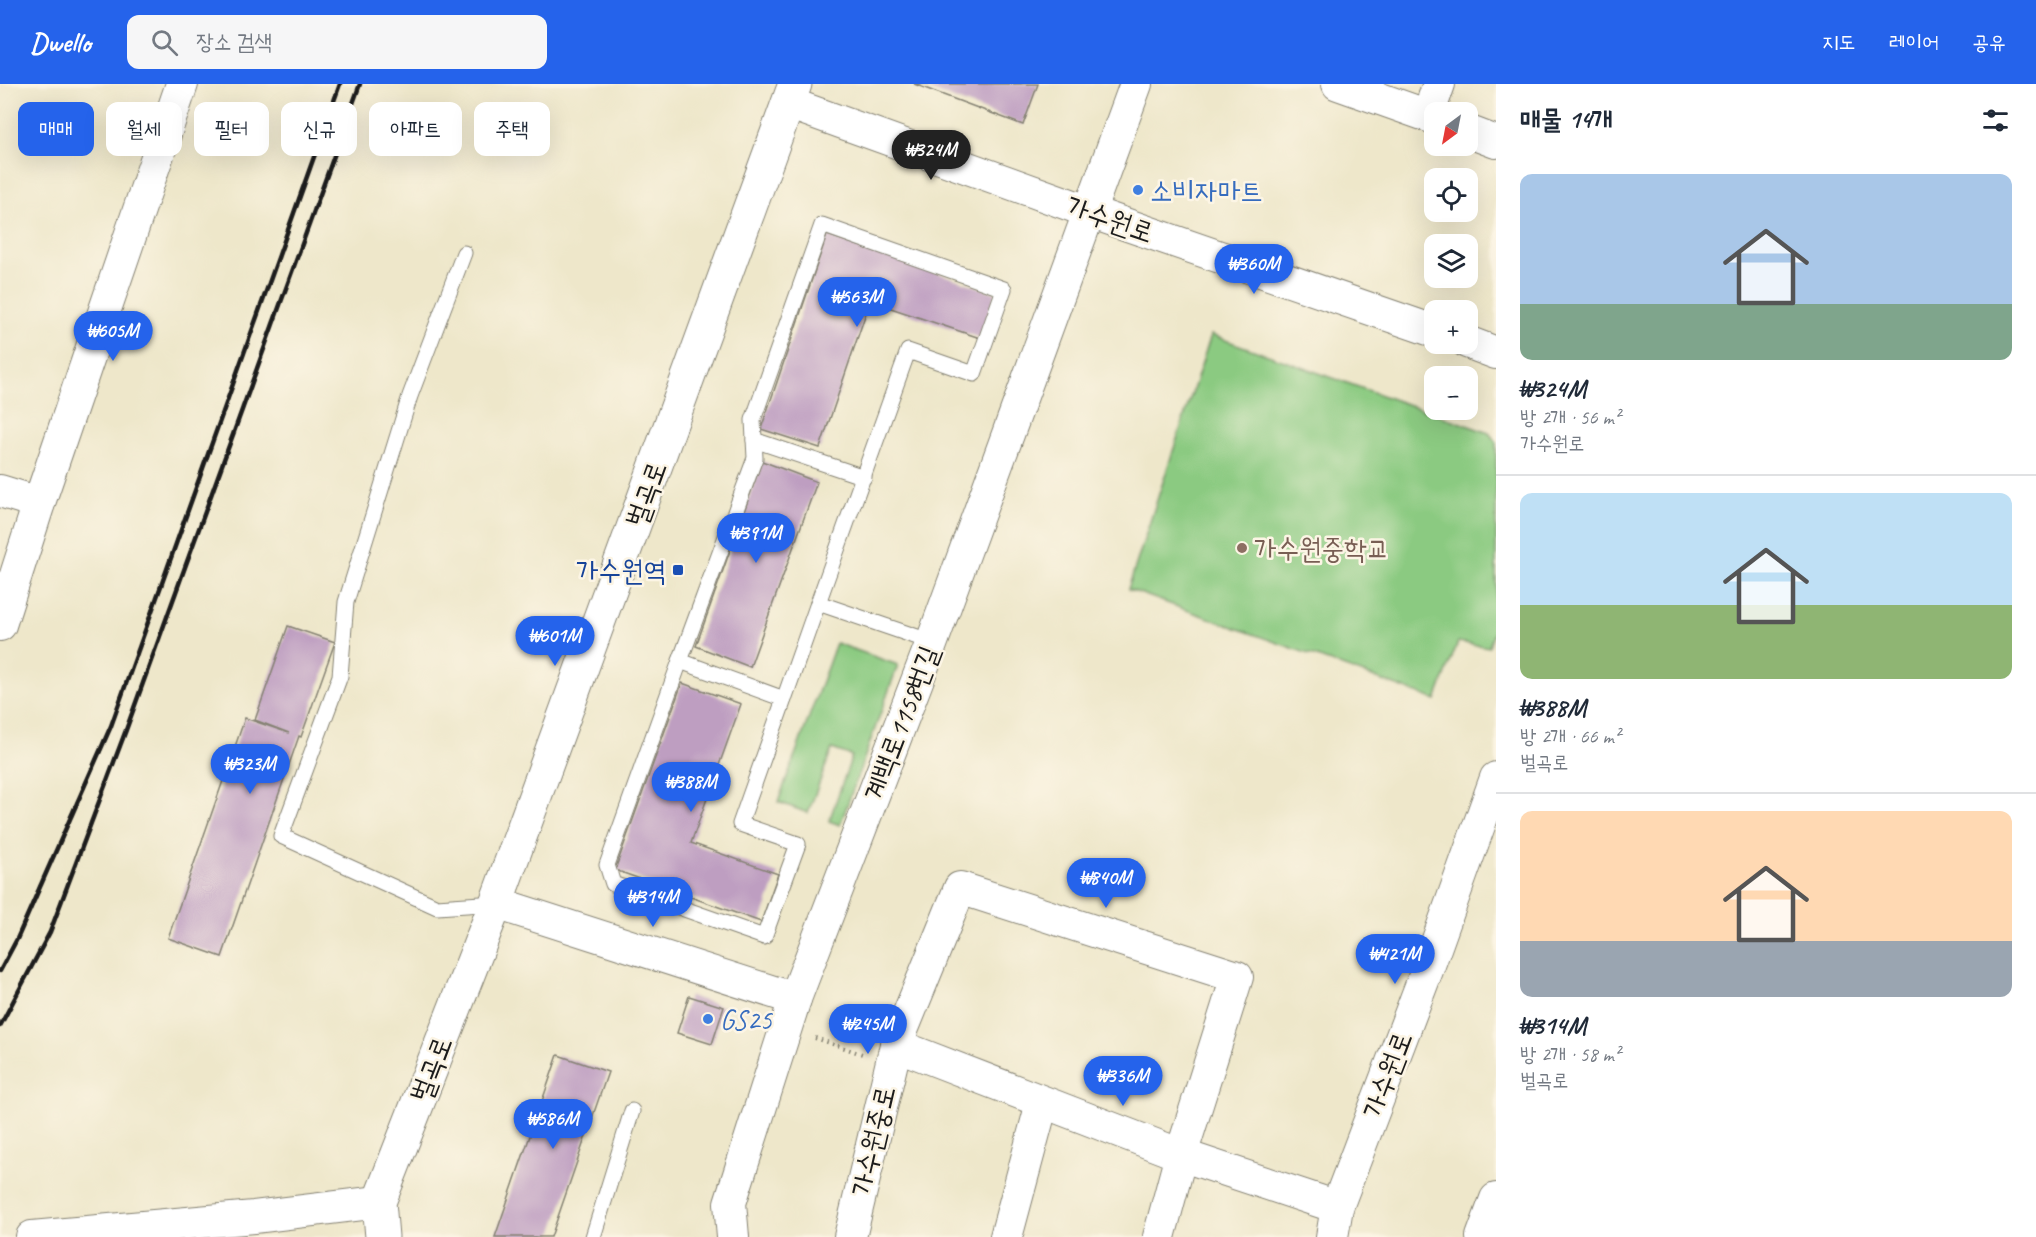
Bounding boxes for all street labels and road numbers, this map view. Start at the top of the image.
street label: 가수원로 [1062,188,1158,250]
street label: 벌곡로 [618,456,674,532]
street label: 계백로1158번길 [855,641,947,805]
street label: 가수원로 [1355,1027,1419,1123]
street label: 벌곡로 [403,1031,459,1107]
street label: 가수원중로 [843,1082,903,1200]

